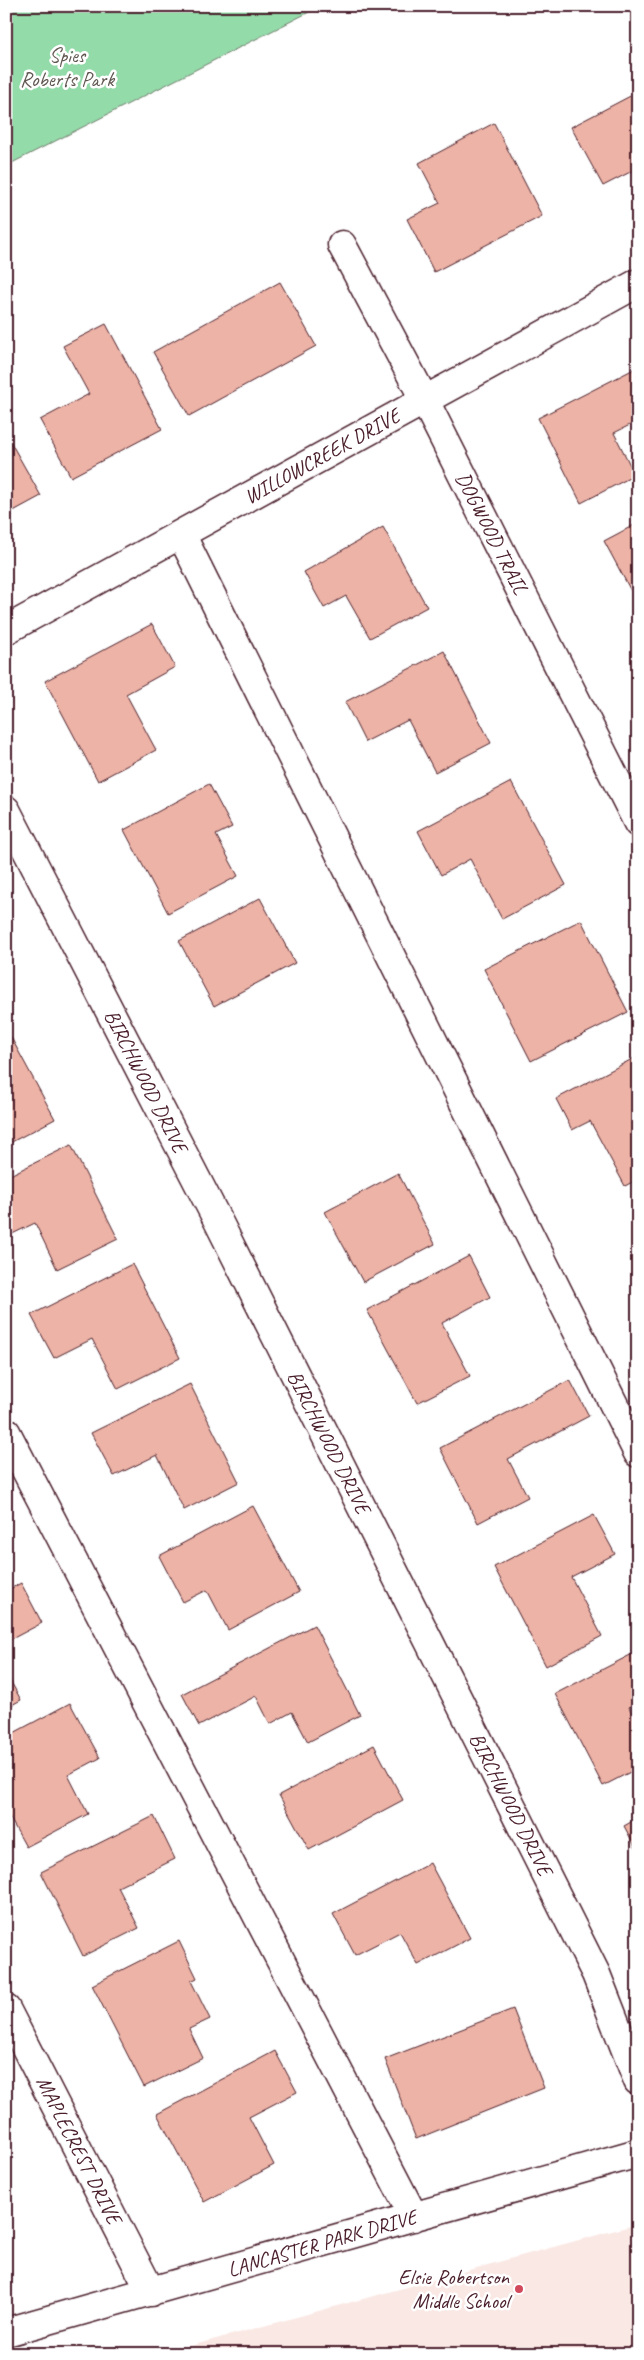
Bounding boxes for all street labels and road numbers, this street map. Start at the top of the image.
street label: WILLOWCREEK DRIVE [239,401,407,510]
street label: DOGWOOD TRAIL [450,468,534,599]
street label: BIRCHWOOD DRIVE [99,1005,194,1159]
street label: BIRCHWOOD DRIVE [282,1366,377,1520]
street label: BIRCHWOOD DRIVE [464,1728,559,1882]
street label: MAPLECREST DRIVE [31,2072,129,2230]
street label: LANCASTER PARK DRIVE [225,2203,422,2282]

